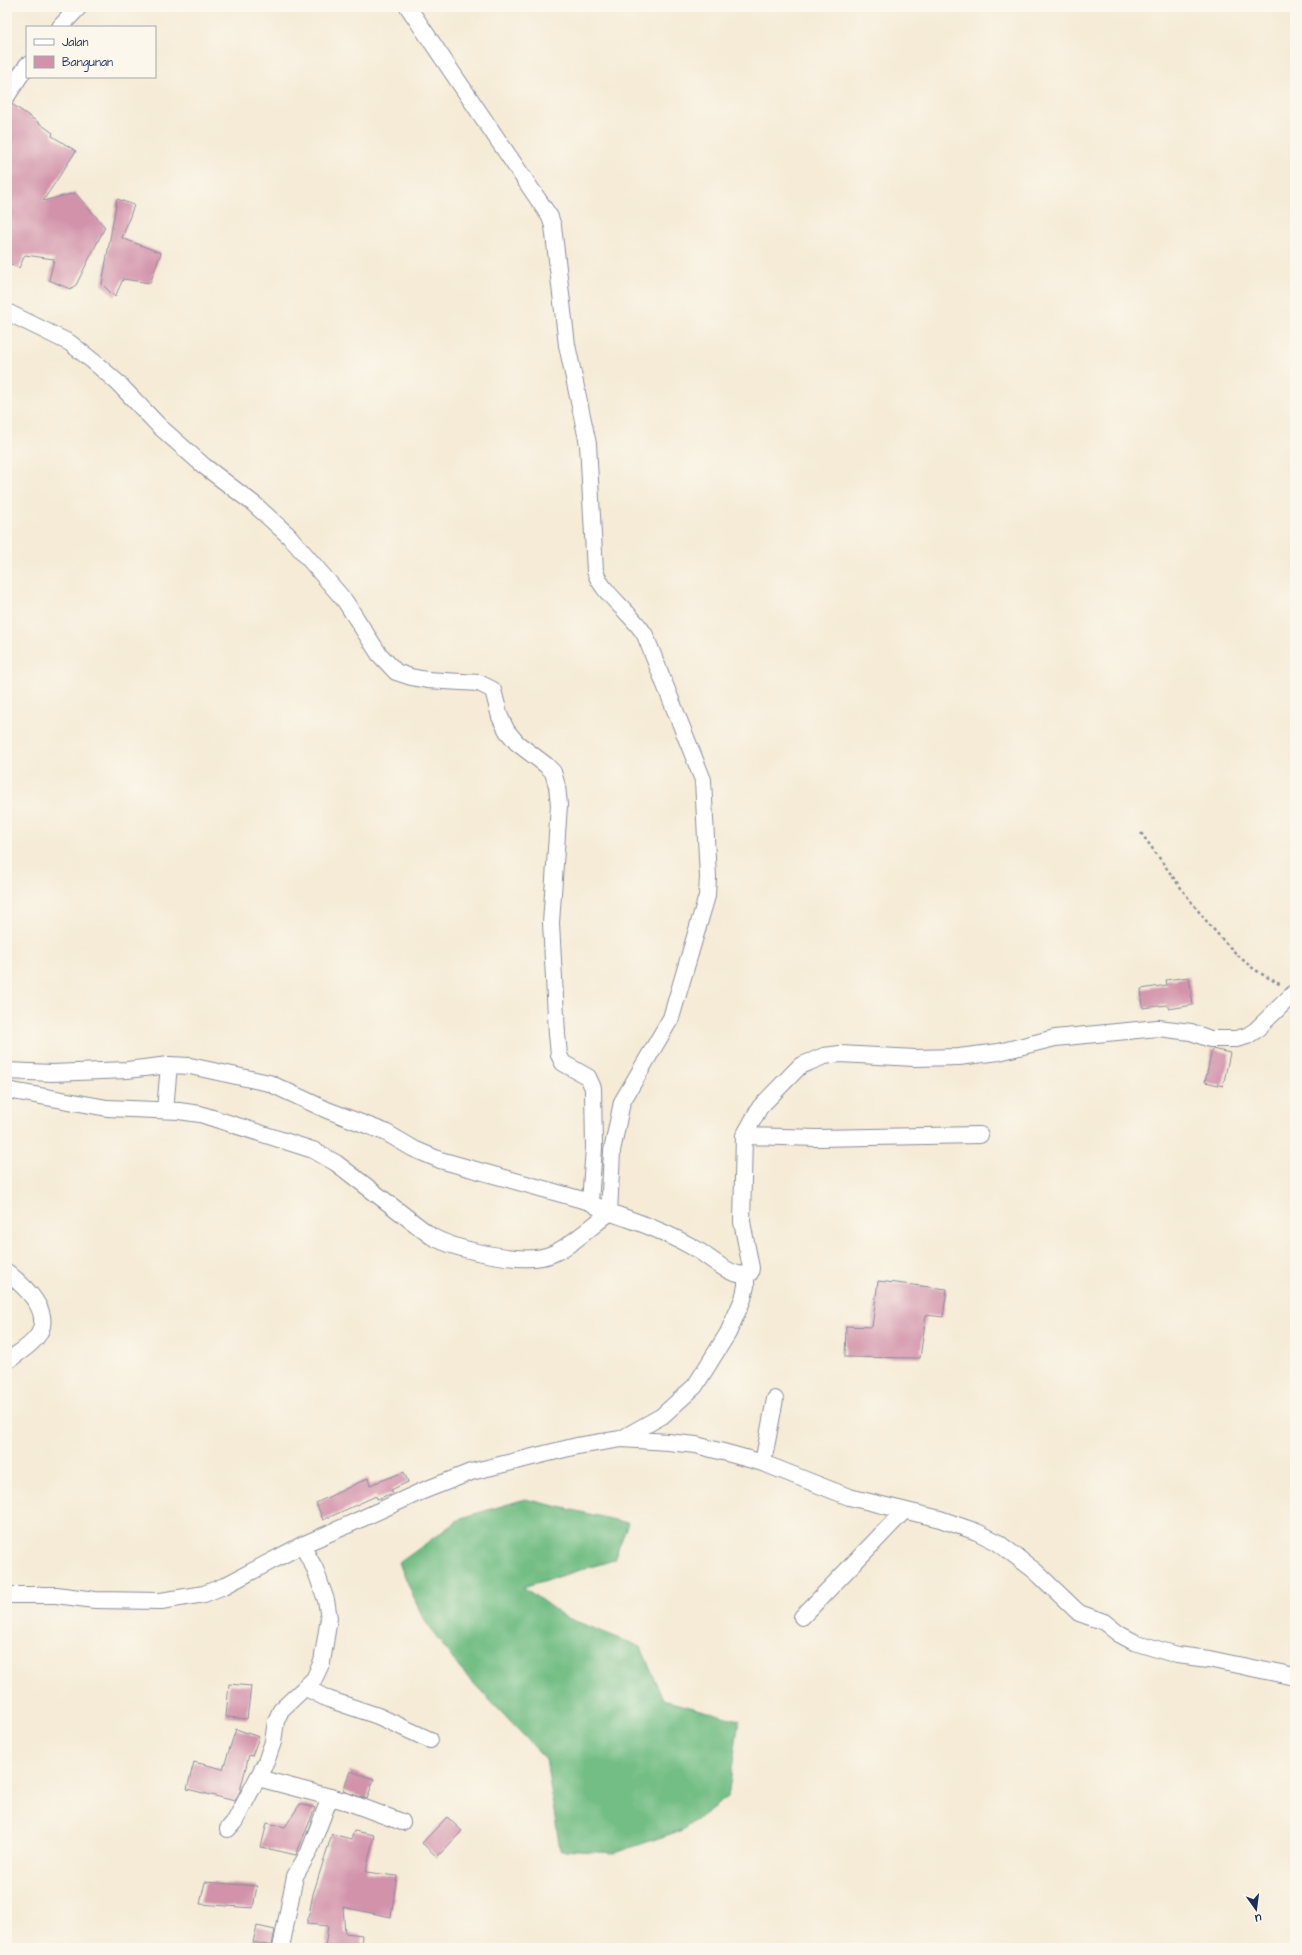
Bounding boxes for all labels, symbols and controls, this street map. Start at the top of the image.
legend [26,26,156,78]
text: Jalan [62,34,88,51]
text: Bangunan [62,54,113,72]
north arrow [1236,1889,1276,1929]
text: U [1253,1910,1264,1926]

